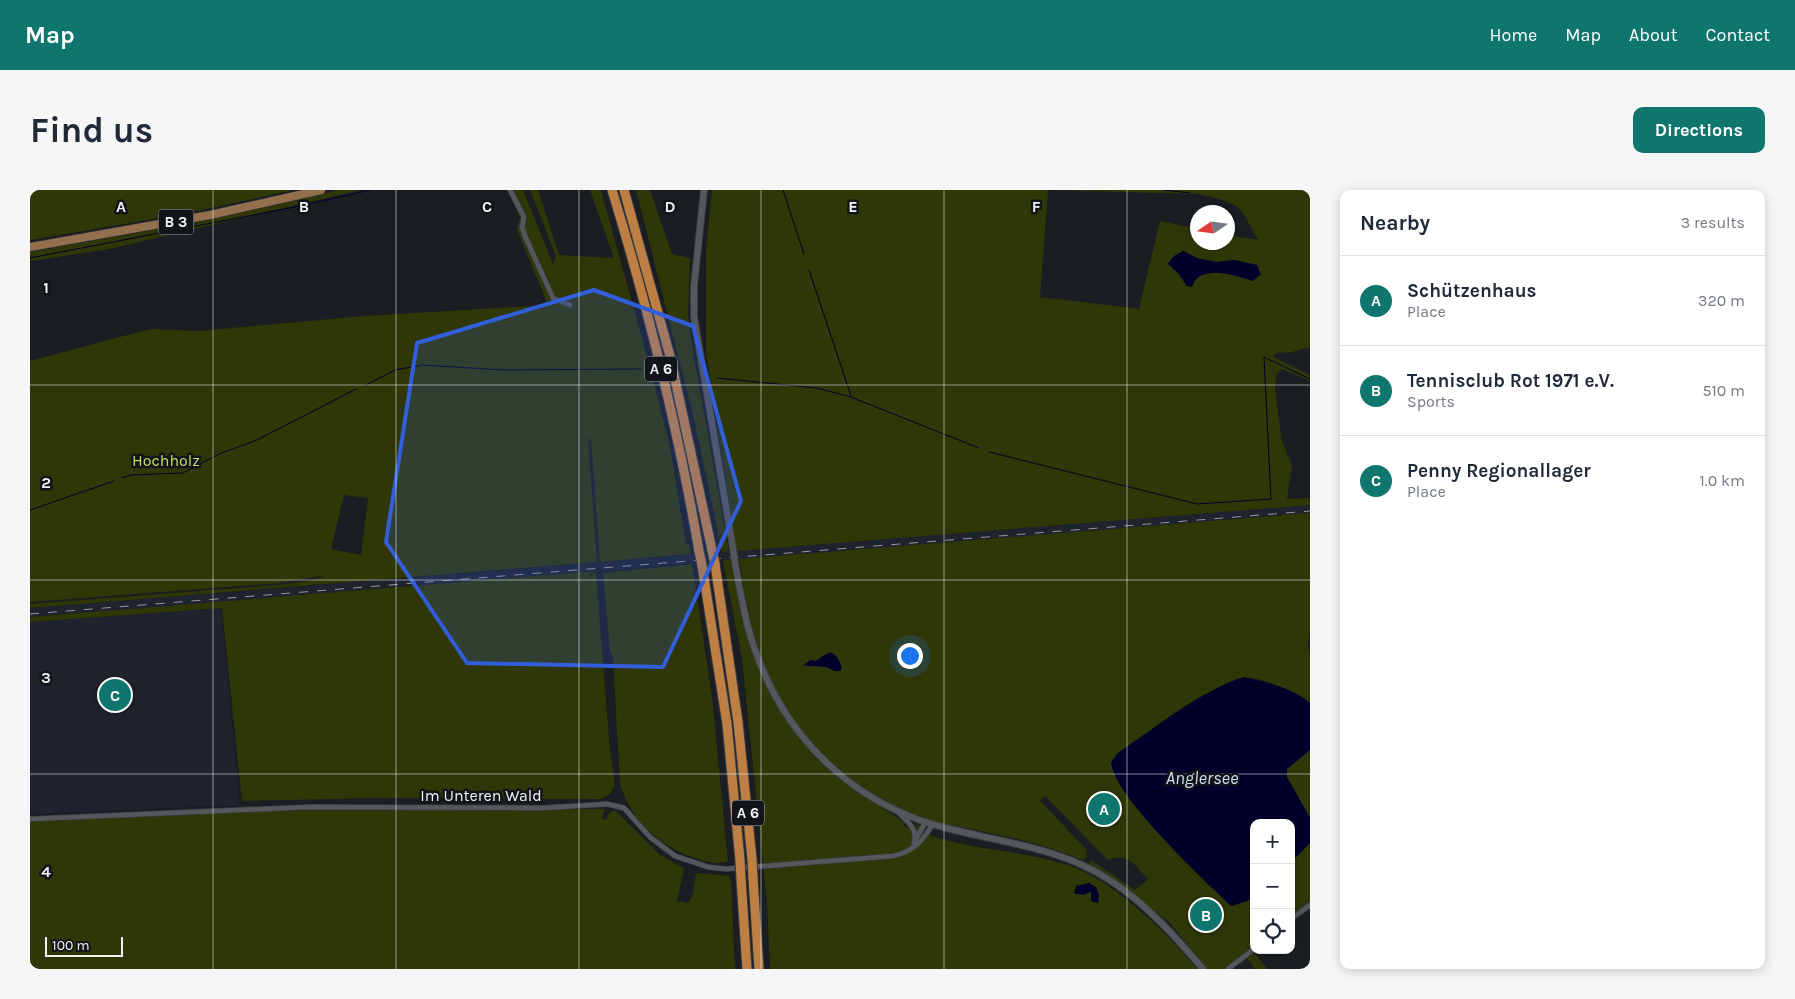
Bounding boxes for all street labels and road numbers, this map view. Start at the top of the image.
road number: B 3 [158,210,194,234]
road number: A 6 [645,356,677,382]
street label: Im Unteren Wald [420,786,542,805]
road number: A 6 [732,800,764,826]

